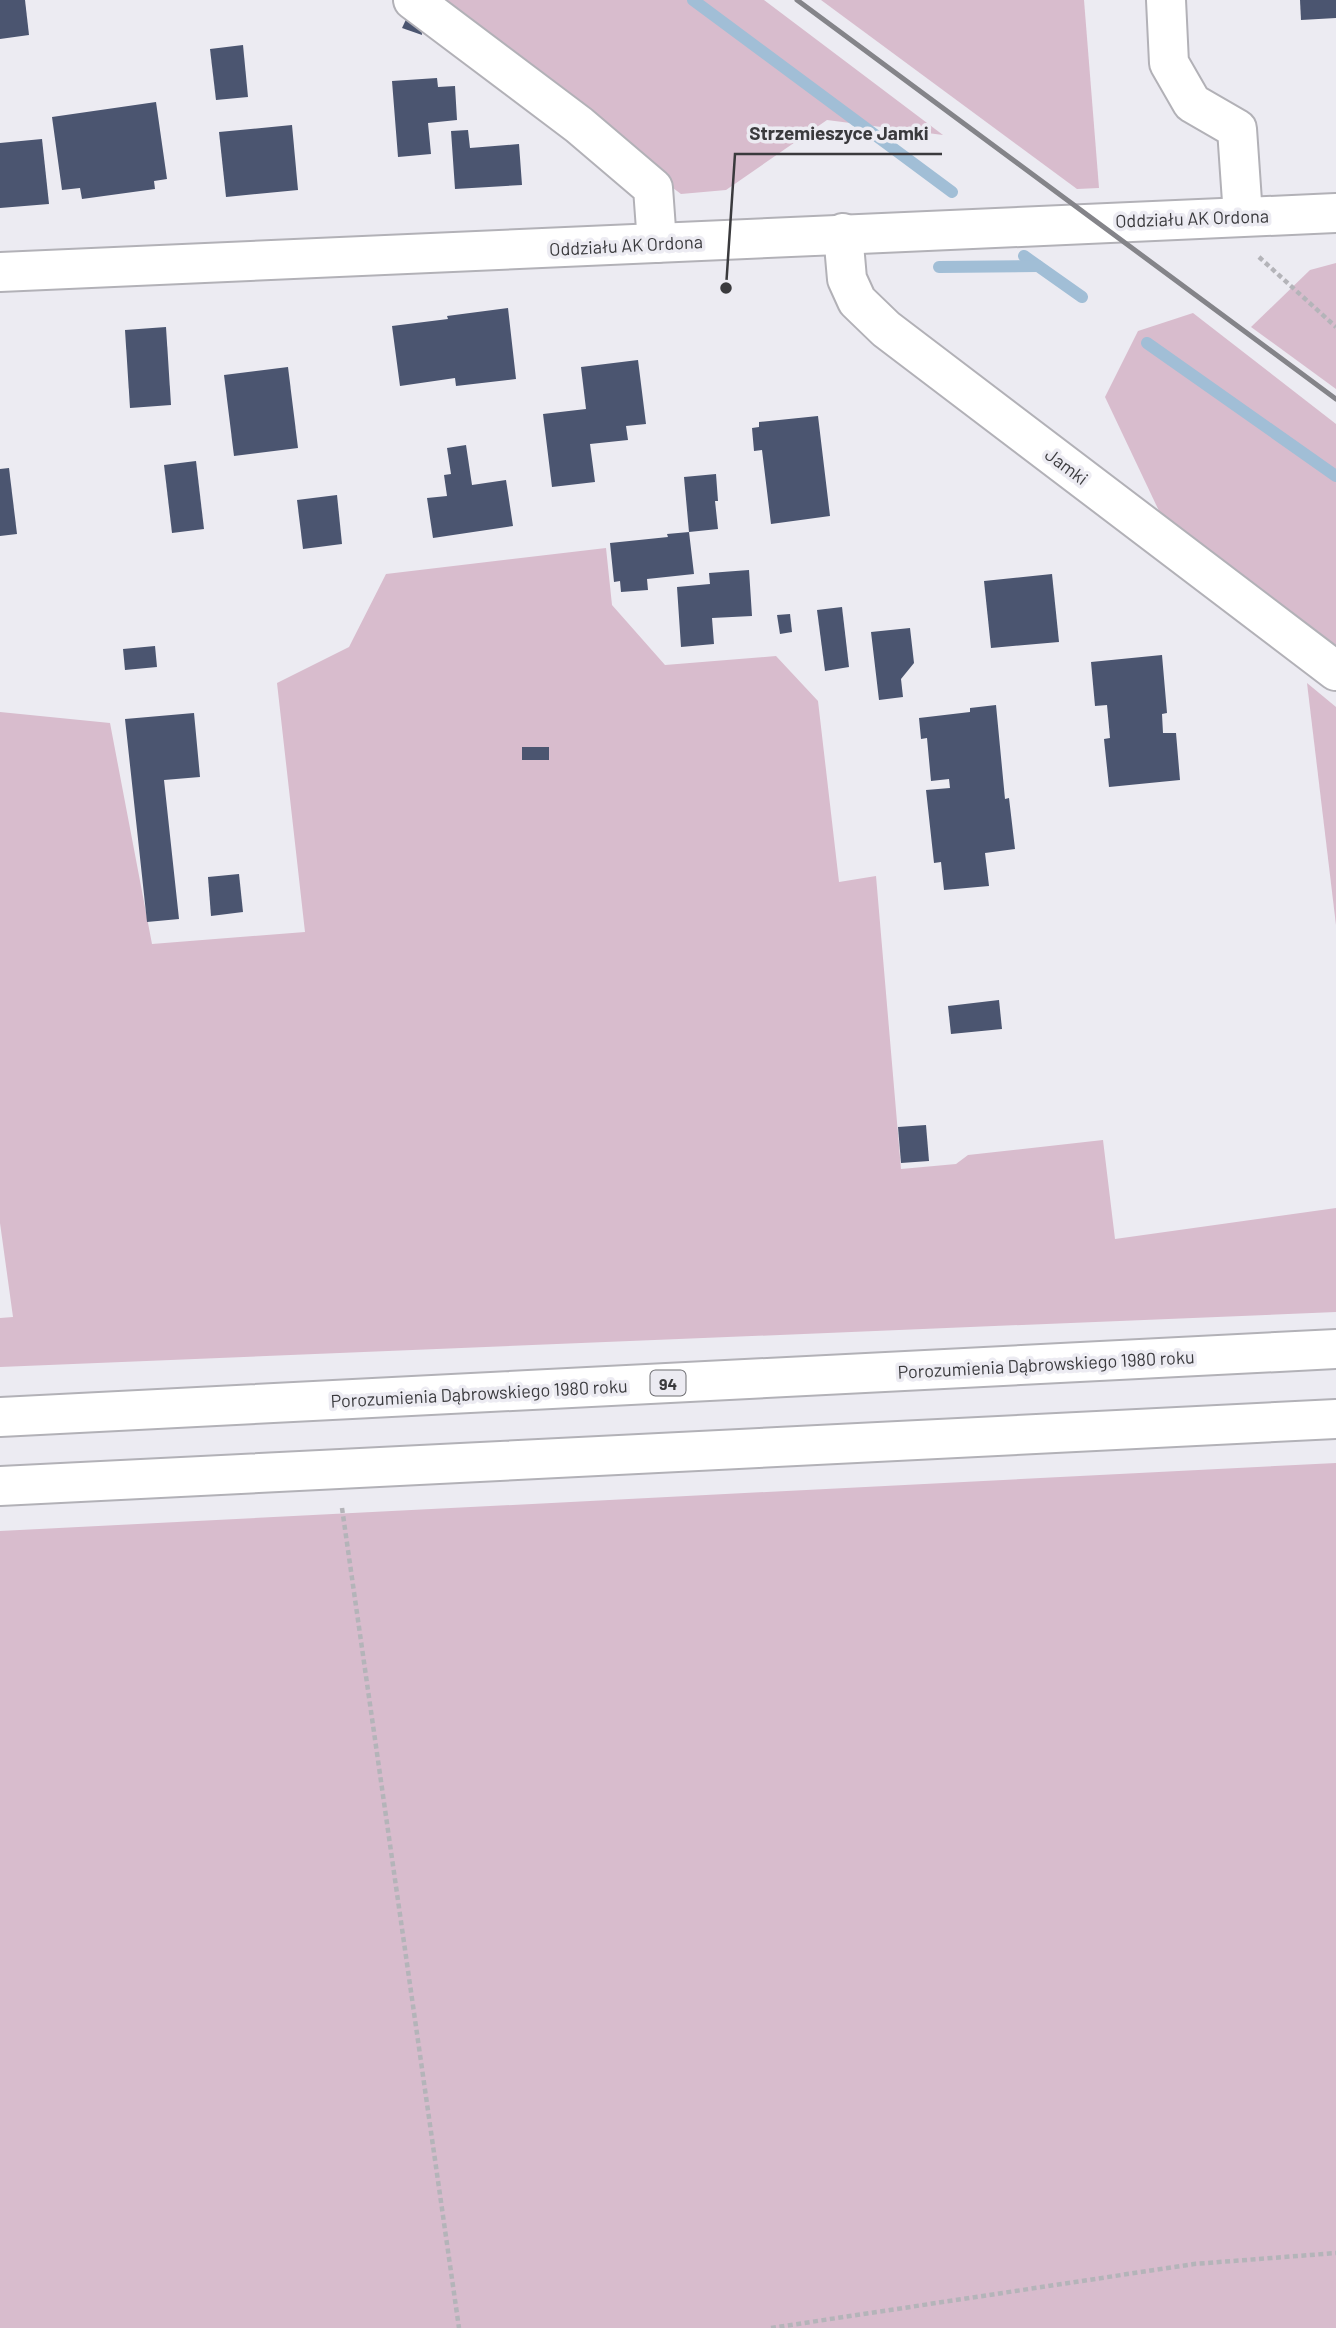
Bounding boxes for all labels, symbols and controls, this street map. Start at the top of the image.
callout: Strzemieszyce Jamki [735,114,942,154]
text: Strzemieszyce Jamki [749,121,929,144]
street label: Oddziału AK Ordona [1115,204,1269,232]
street label: Oddziału AK Ordona [549,230,703,260]
street label: Jamki [1041,443,1093,489]
street label: Porozumienia Dąbrowskiego 1980 roku [897,1345,1195,1383]
road number: 94 [650,1371,686,1396]
street label: Porozumienia Dąbrowskiego 1980 roku [330,1374,628,1412]

